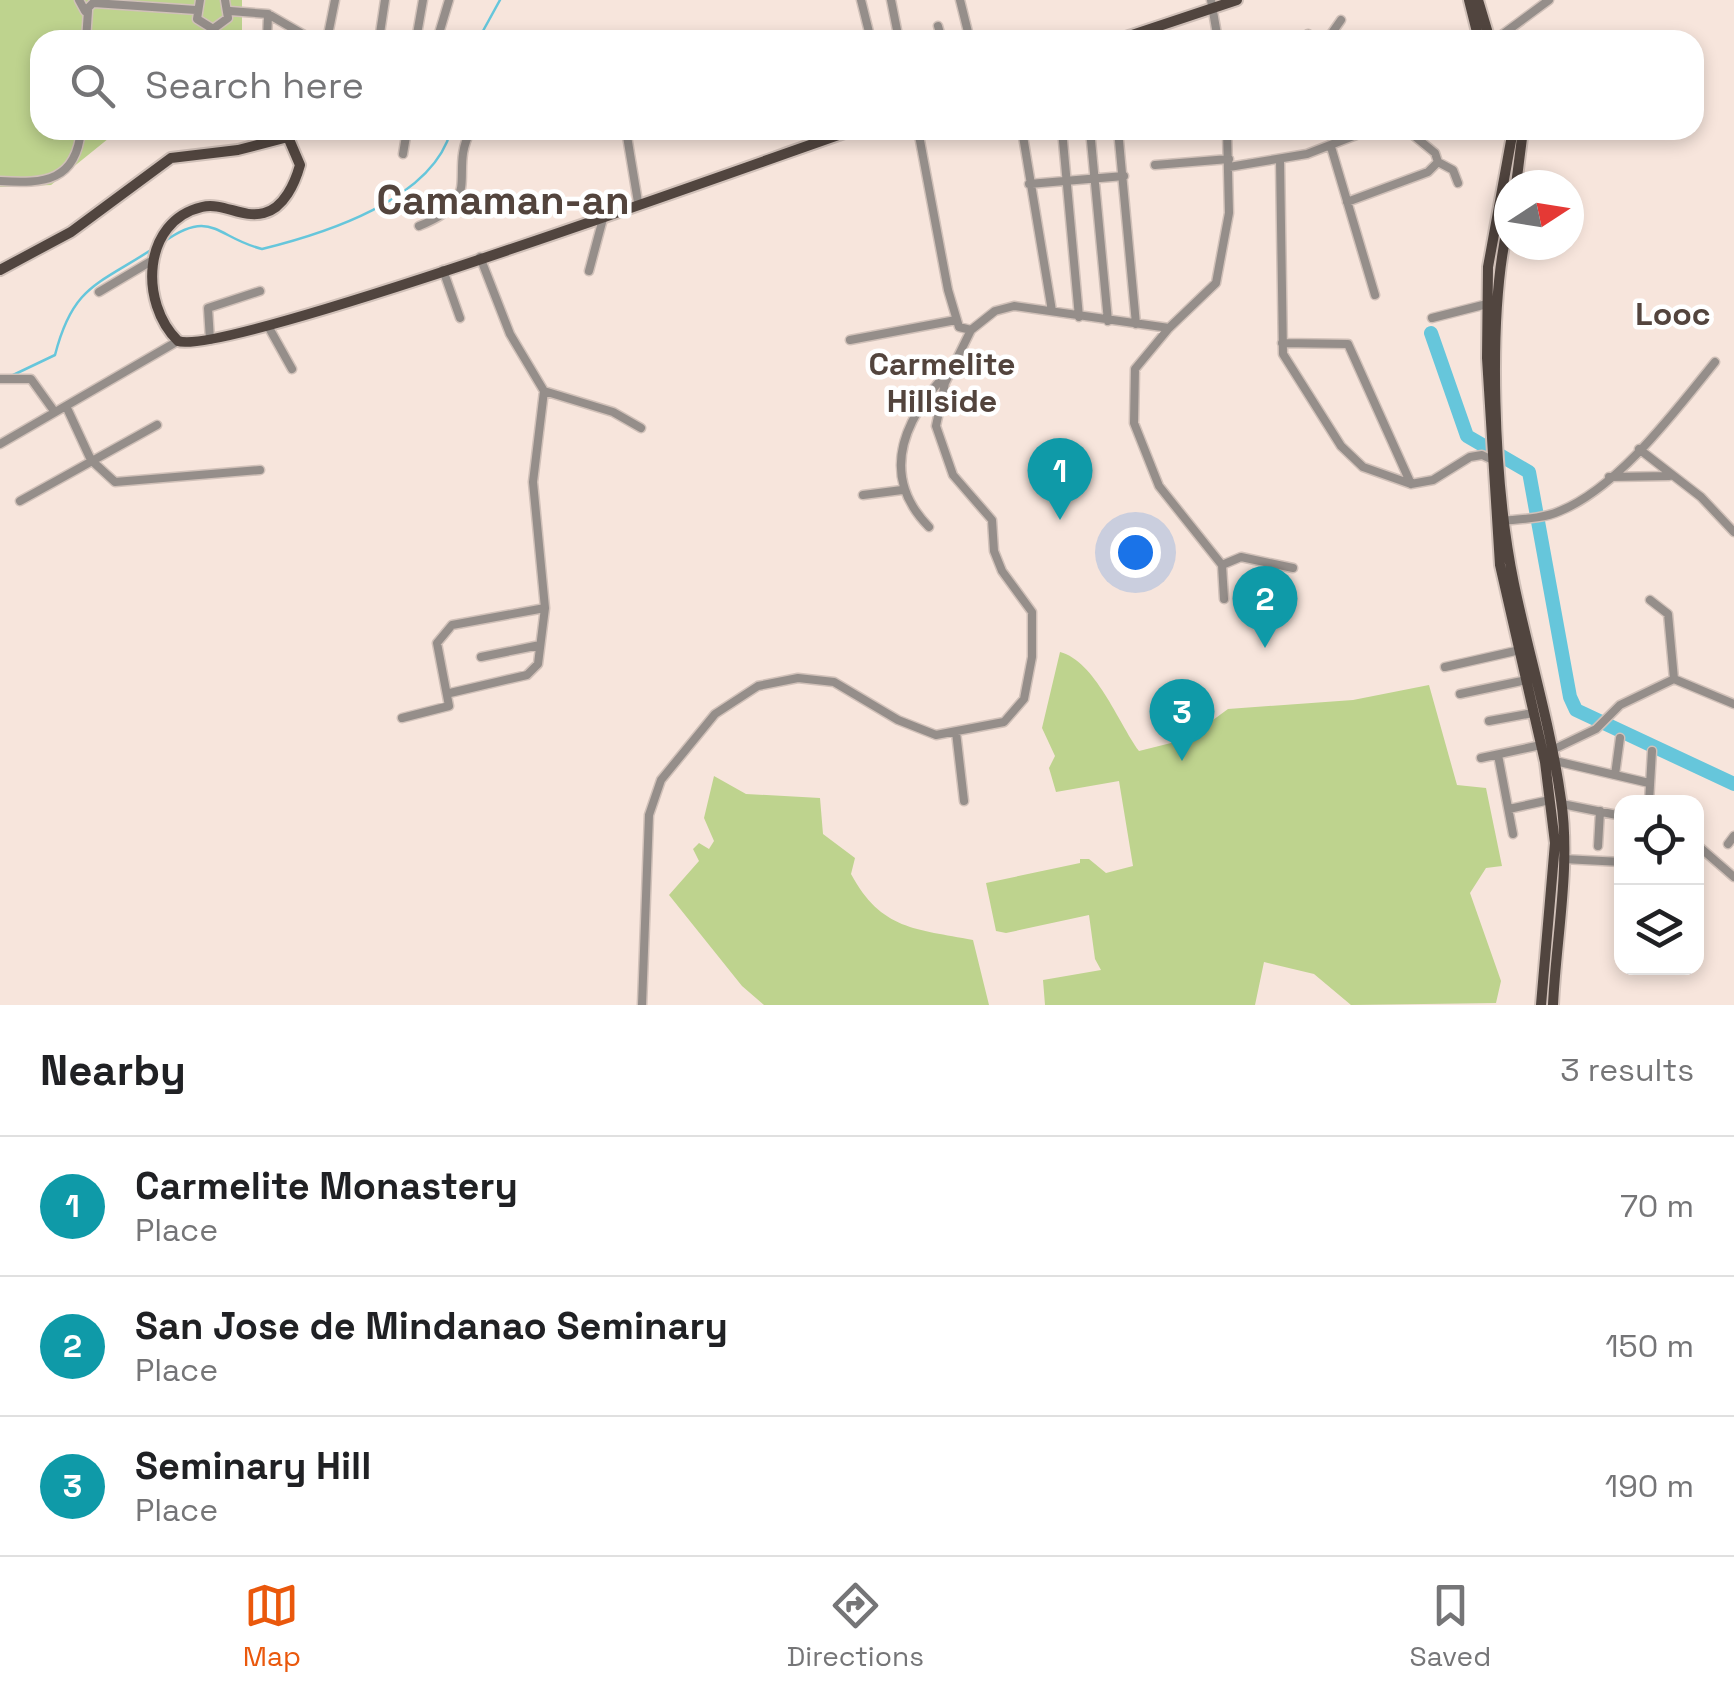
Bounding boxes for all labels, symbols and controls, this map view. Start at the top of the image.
search box [30,30,1704,140]
icon: search [65,58,120,113]
text: Search here [145,61,364,109]
north arrow [1494,170,1584,260]
district label: Camaman-an [376,175,630,226]
district label: Looc [1635,294,1711,334]
district label: Carmelite Hillside [868,344,1016,421]
pin: 1 [1028,438,1092,520]
your location [1110,527,1161,578]
pin: 2 [1232,566,1298,648]
pin: 3 [1150,678,1214,761]
map controls [1614,795,1704,975]
button: locate [1614,795,1704,885]
button: layers [1614,885,1704,975]
text: Nearby [40,1044,186,1097]
text: 3 results [1560,1050,1694,1090]
text: Carmelite Monastery [135,1162,518,1210]
text: 1 [65,1186,80,1226]
text: 70 m [1620,1186,1694,1226]
text: Place [135,1210,218,1250]
text: San Jose de Mindanao Seminary [135,1302,728,1350]
text: 2 [63,1326,82,1366]
text: 150 m [1605,1326,1694,1366]
text: Place [135,1350,218,1390]
text: Seminary Hill [135,1442,371,1490]
text: 3 [63,1466,82,1506]
text: 190 m [1605,1466,1694,1506]
text: Place [135,1490,218,1530]
tab: Map [243,1578,301,1674]
tab: Directions [787,1578,924,1674]
tab: Saved [1410,1578,1491,1674]

